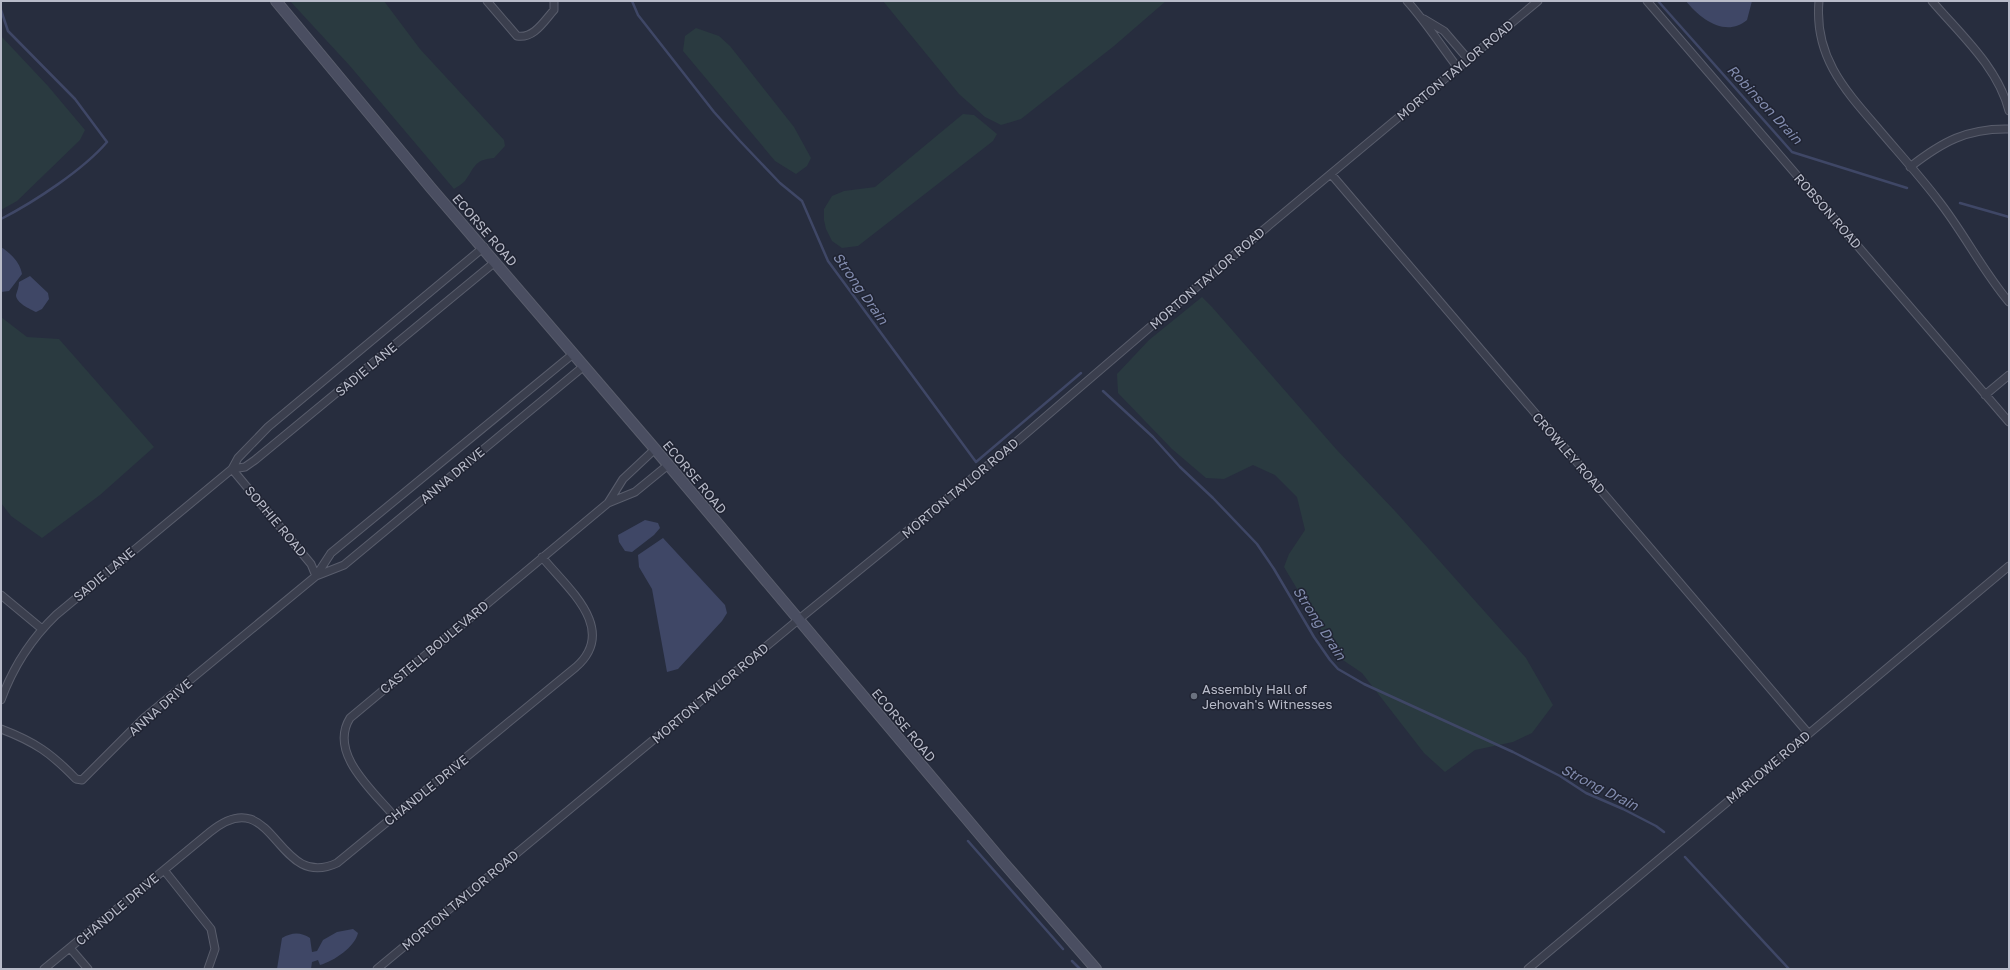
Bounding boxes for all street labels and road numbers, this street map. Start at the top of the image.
street label: MORTON TAYLOR ROAD [1393,16,1517,124]
street label: ROBSON ROAD [1791,170,1865,252]
street label: ECORSE ROAD [449,191,521,269]
street label: MORTON TAYLOR ROAD [1146,224,1268,332]
street label: SADIE LANE [332,339,400,399]
street label: CROWLEY ROAD [1529,409,1609,497]
street label: MORTON TAYLOR ROAD [898,434,1022,542]
street label: ECORSE ROAD [660,437,730,517]
street label: ANNA DRIVE [417,443,487,507]
street label: SOPHIE ROAD [242,482,310,560]
street label: SADIE LANE [70,544,138,604]
street label: CASTELL BOULEVARD [376,597,492,697]
street label: MORTON TAYLOR ROAD [648,639,772,747]
street label: ANNA DRIVE [125,675,195,739]
street label: ECORSE ROAD [869,685,939,765]
street label: MARLOWE ROAD [1723,727,1813,807]
street label: CHANDLE DRIVE [381,751,471,829]
street label: MORTON TAYLOR ROAD [398,846,522,954]
street label: CHANDLE DRIVE [72,870,162,948]

